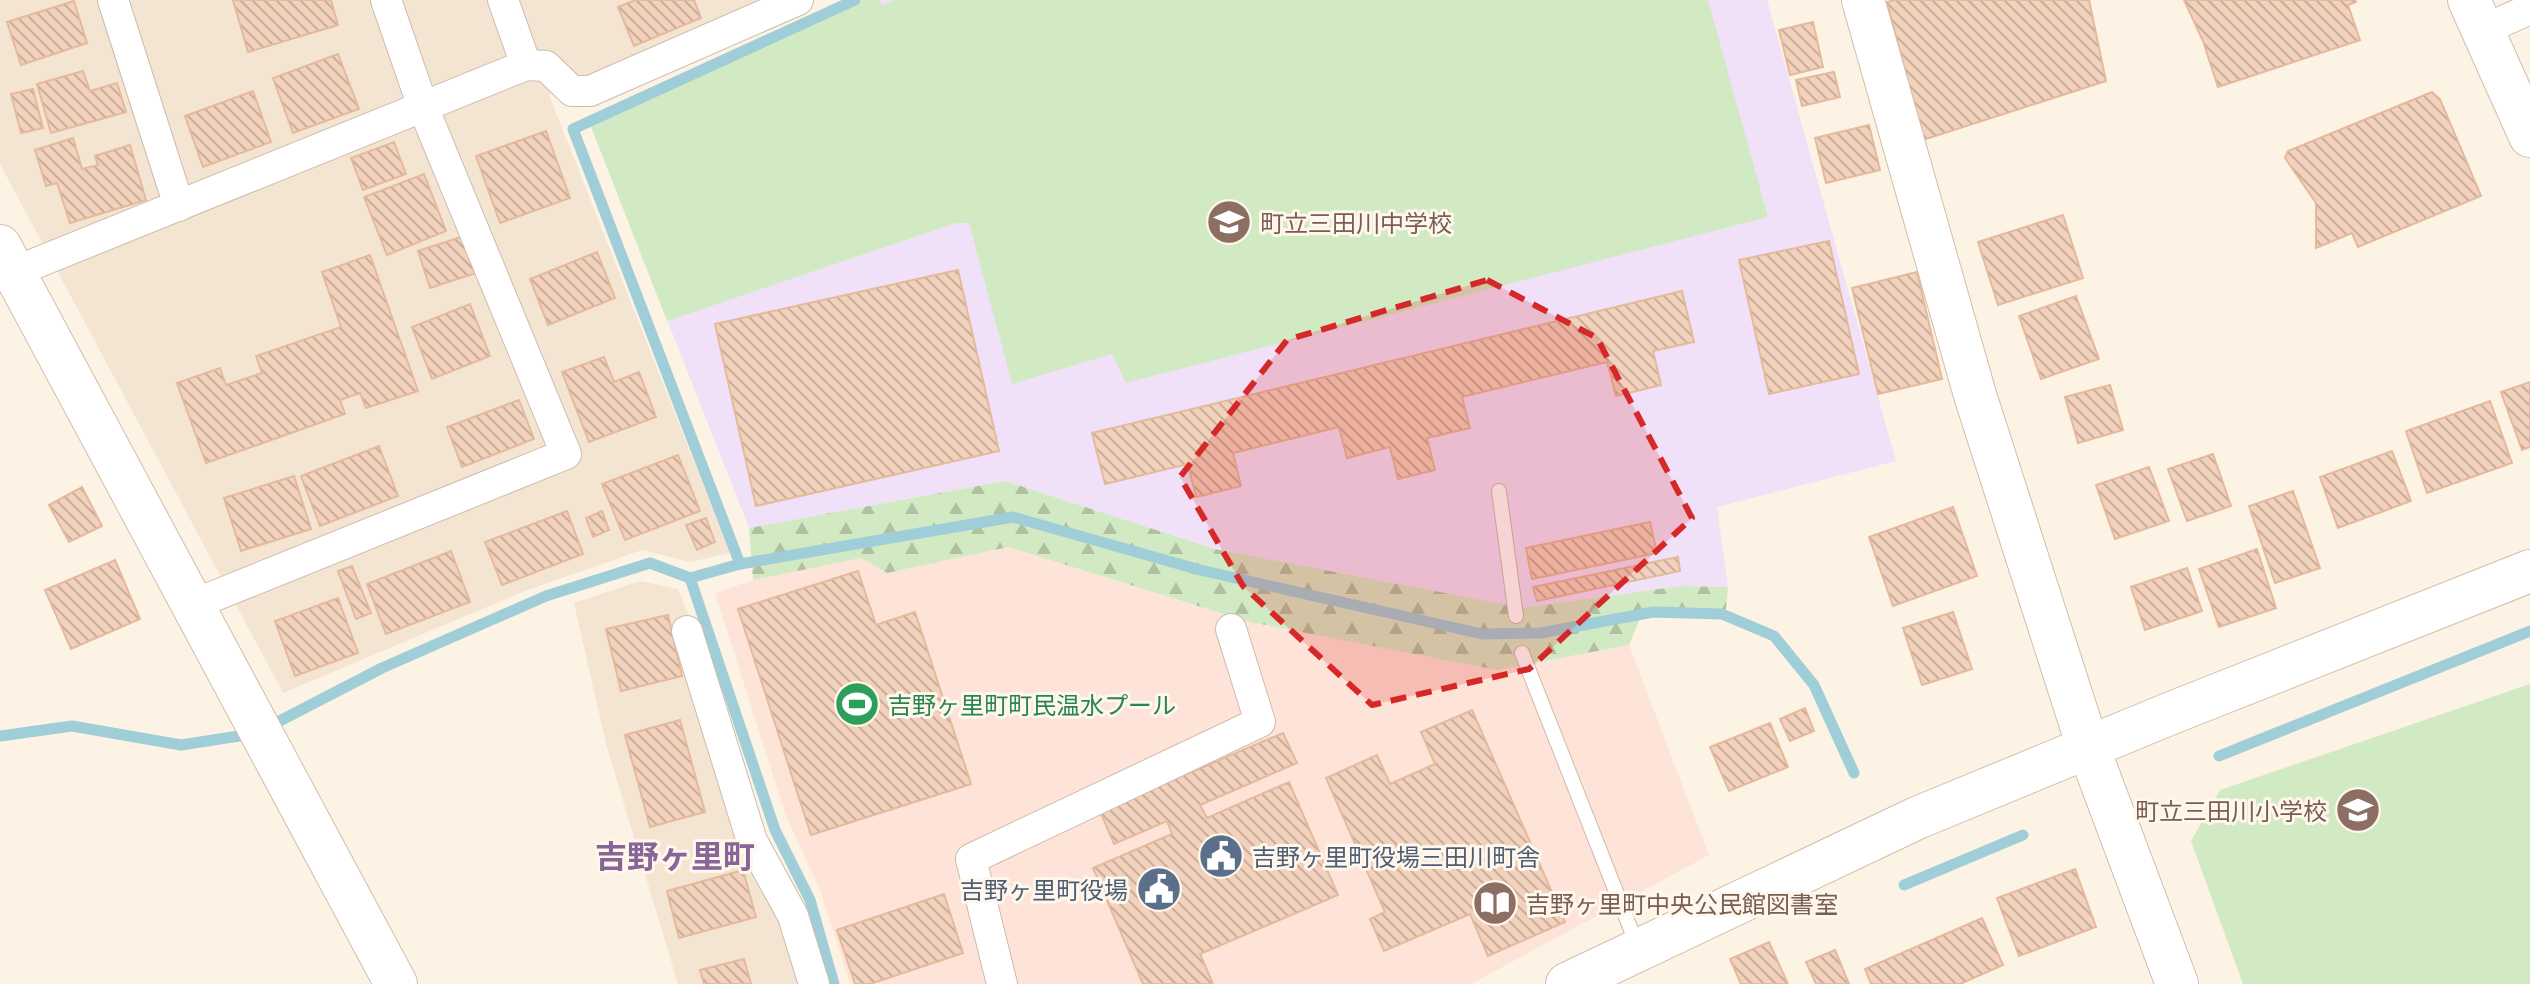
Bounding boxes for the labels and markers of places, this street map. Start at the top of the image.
school or university icon: 町立三田川中学校 [1205,198,1253,246]
place label: 町立三田川中学校 [1260,206,1452,239]
sports icon: 吉野ヶ里町町民温水プール [833,680,881,728]
place label: 吉野ヶ里町町民温水プール [888,688,1176,721]
school or university icon: 町立三田川小学校 [2334,786,2382,834]
place label: 町立三田川小学校 [2135,794,2327,827]
public building icon: 吉野ヶ里町役場三田川町舎 [1197,832,1245,880]
place label: 吉野ヶ里町役場三田川町舎 [1252,840,1540,873]
public building icon: 吉野ヶ里町役場 [1135,865,1183,913]
place label: 吉野ヶ里町役場 [960,873,1128,906]
library icon: 吉野ヶ里町中央公民館図書室 [1471,879,1519,927]
place label: 吉野ヶ里町中央公民館図書室 [1526,887,1838,920]

